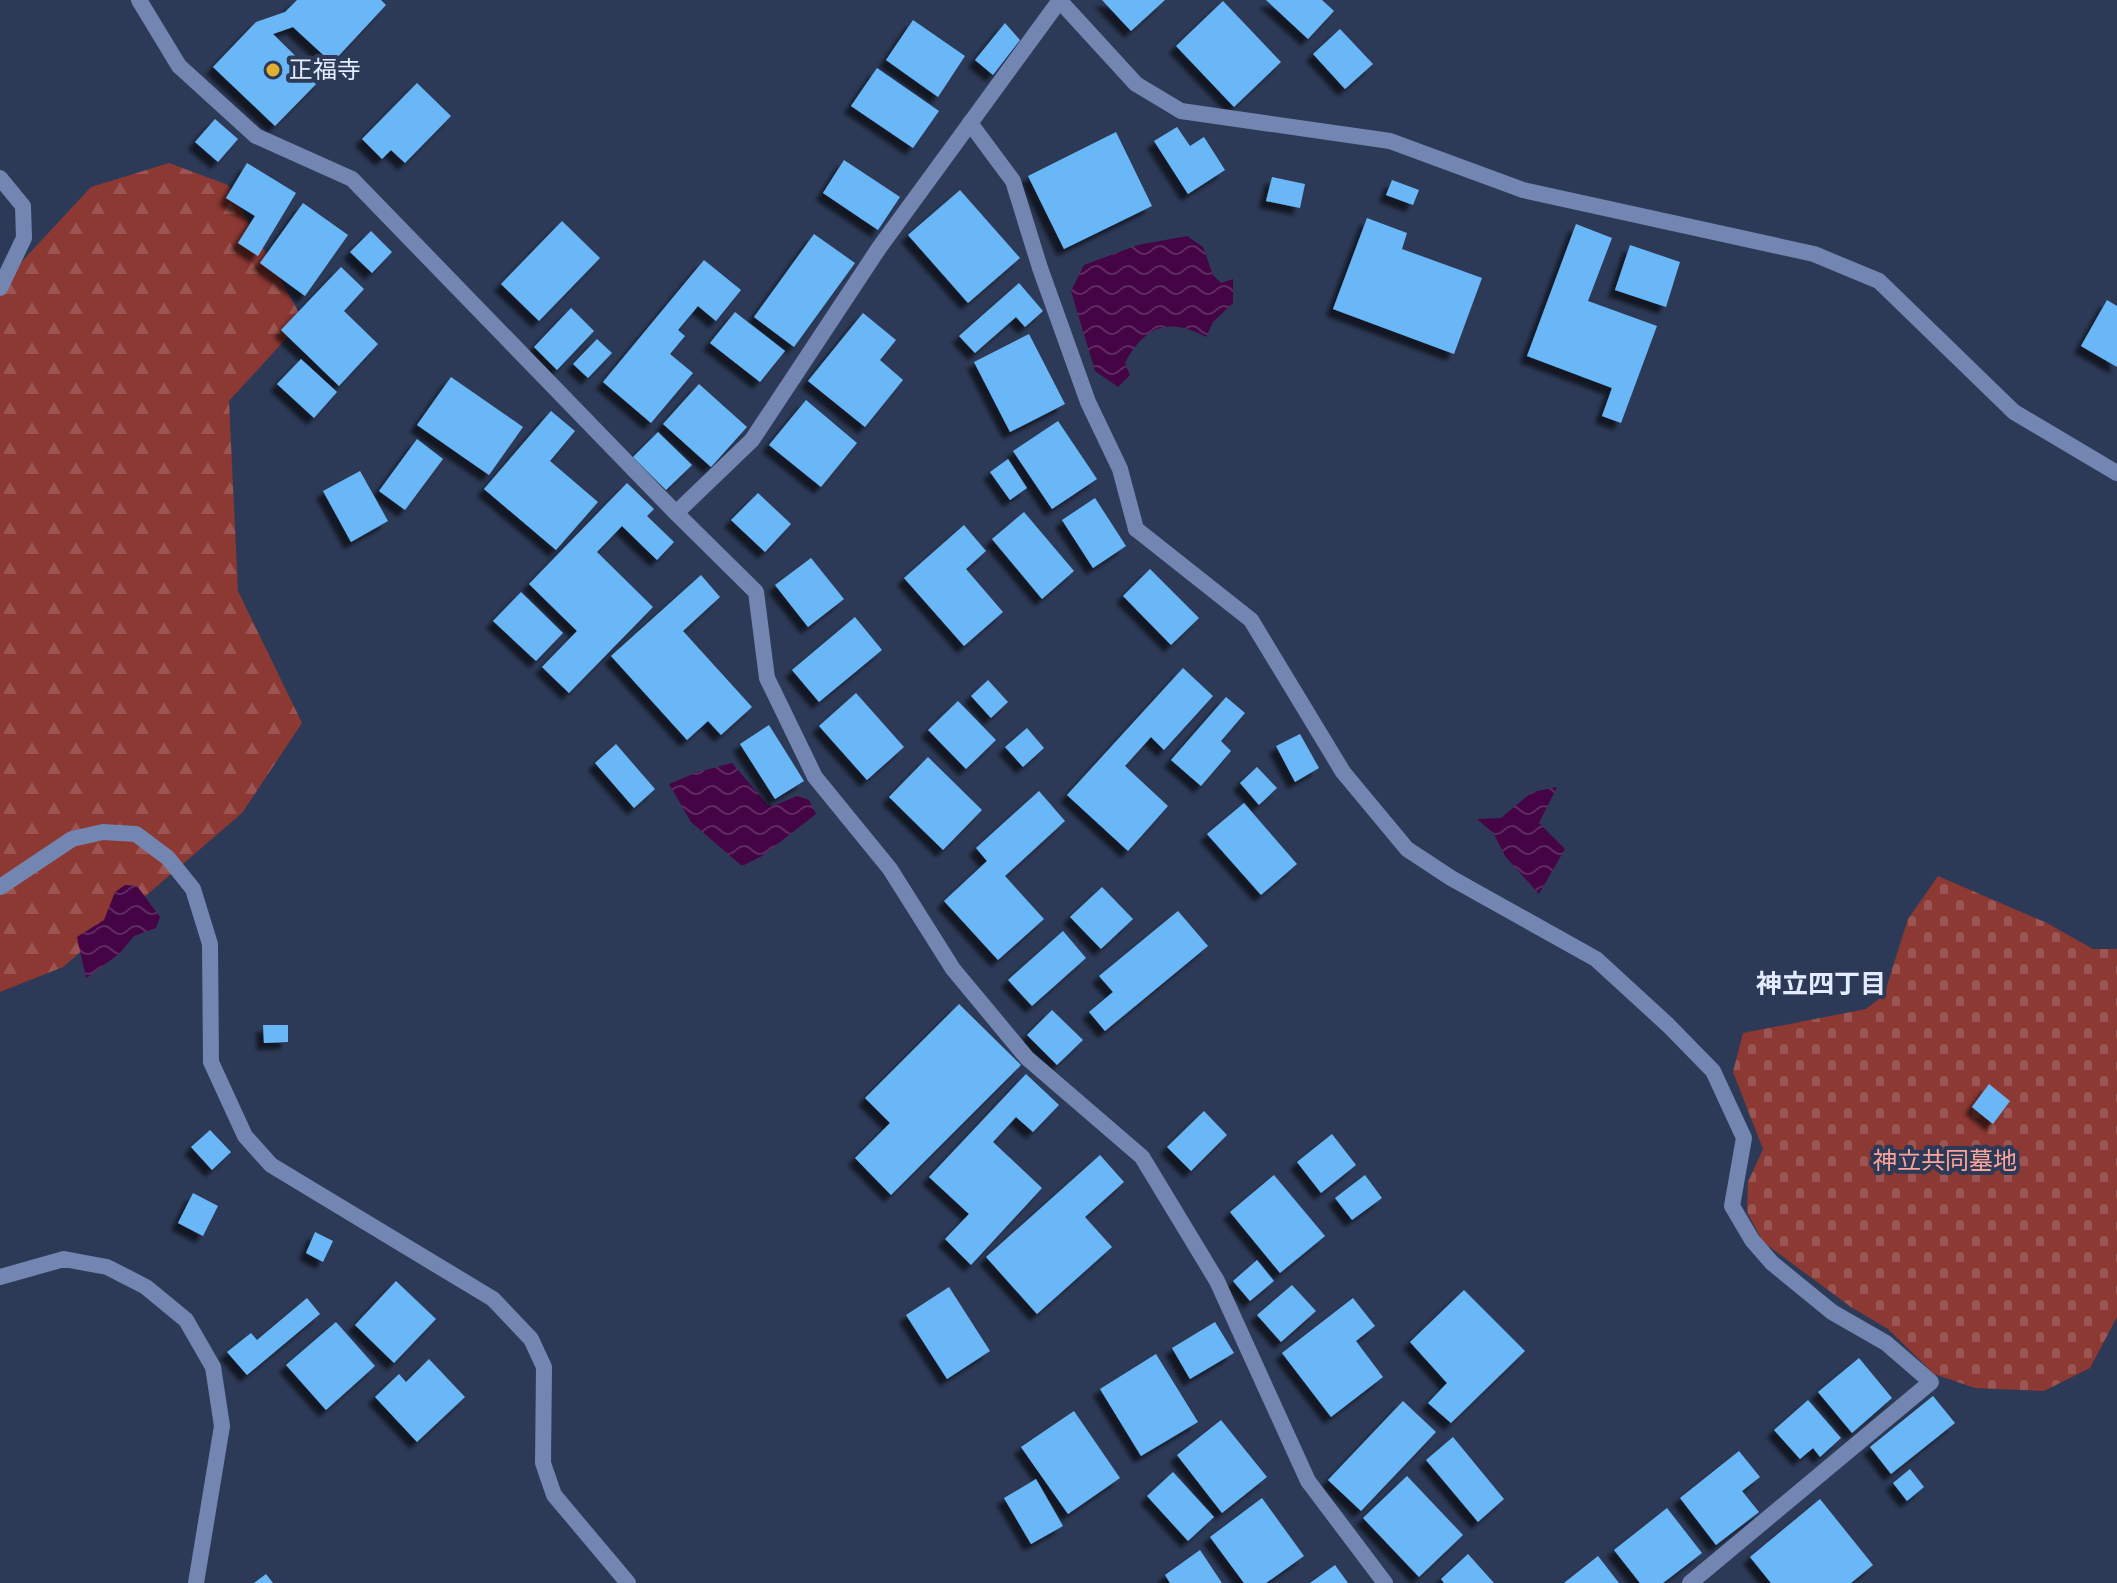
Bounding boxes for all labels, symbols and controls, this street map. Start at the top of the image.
place label: 正福寺 [289,55,361,85]
marker: 正福寺 [264,61,282,79]
district label: 神立四丁目 [1756,969,1886,1001]
park label: 神立共同墓地 [1873,1146,2017,1176]

